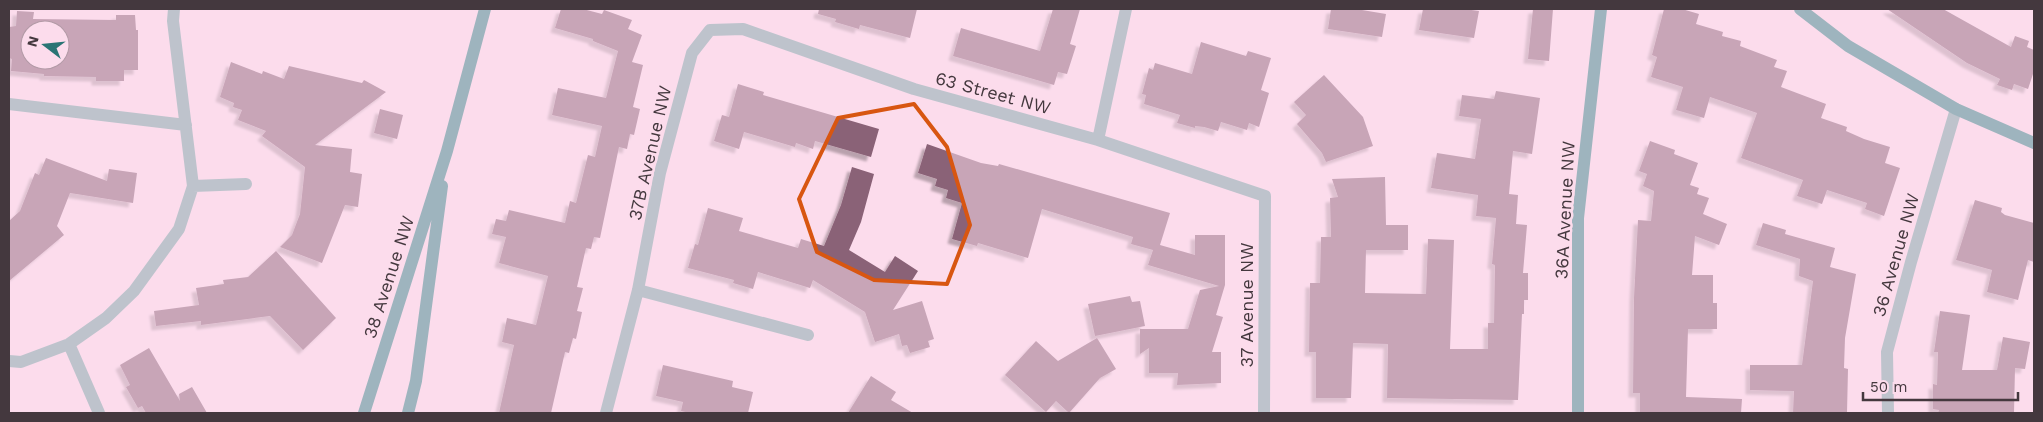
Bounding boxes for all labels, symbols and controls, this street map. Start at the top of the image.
north arrow [20,20,70,70]
text: N [23,34,42,49]
street label: 63 Street NW [933,67,1053,118]
street label: 37B Avenue NW [624,84,675,222]
street label: 36A Avenue NW [1550,140,1579,280]
street label: 36 Avenue NW [1868,191,1923,319]
street label: 38 Avenue NW [359,213,418,341]
street label: 37 Avenue NW [1236,242,1257,368]
scale bar [1863,370,2018,402]
text: 50 m [1870,378,1907,396]

